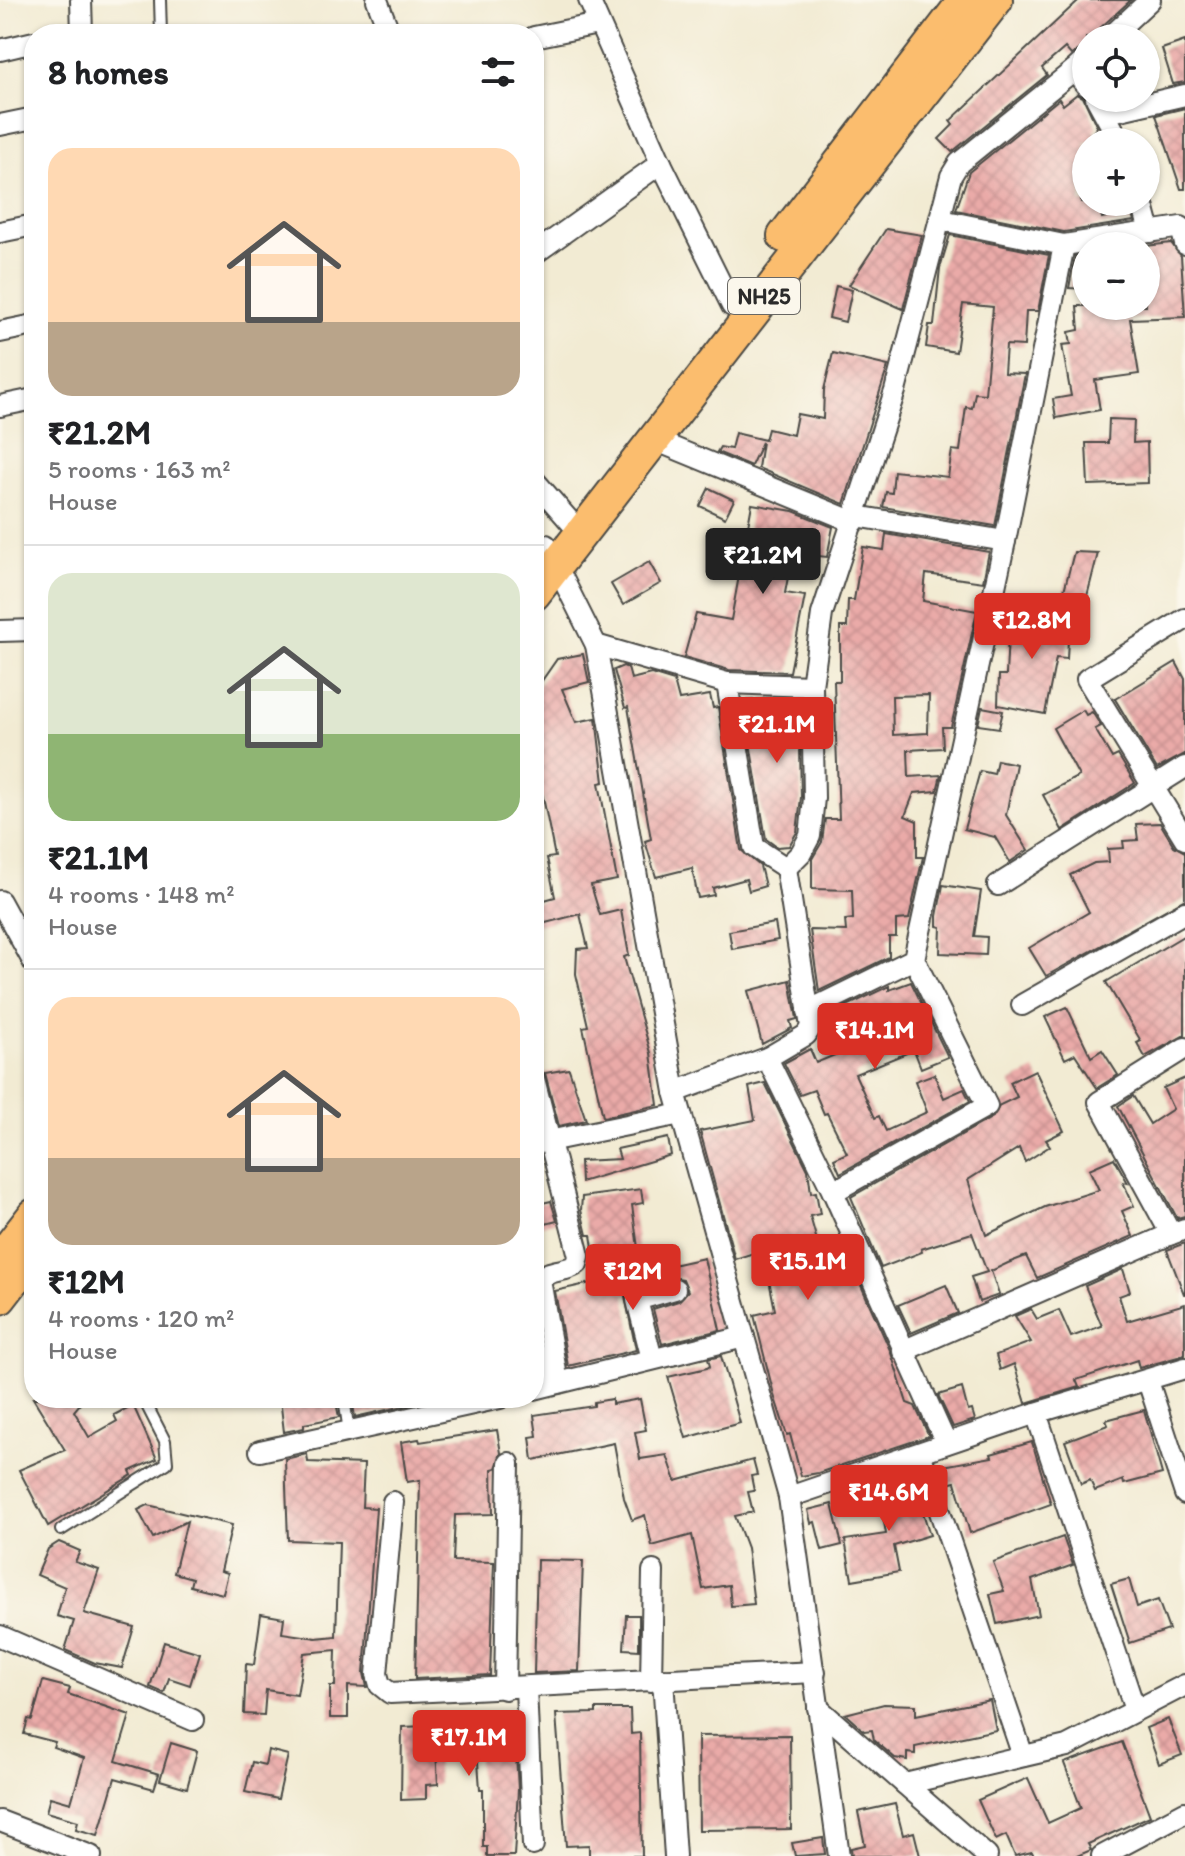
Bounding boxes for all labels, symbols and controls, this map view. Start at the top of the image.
map controls [1072,24,1160,320]
button: locate [1072,24,1160,112]
icon: filters [476,50,520,94]
text: 8 homes [48,52,169,93]
button: + [1072,128,1160,216]
icon: home [212,200,356,344]
button: − [1072,232,1160,320]
road number: NH25 [728,278,800,314]
text: ₹21.2M [48,412,151,453]
text: 5 rooms · 163 m² [48,453,231,485]
text: House [48,485,118,517]
pin: ₹21.2M [698,528,828,596]
text: ₹21.2M [724,538,802,570]
pin: ₹12.8M [967,593,1097,661]
text: ₹12.8M [992,603,1072,635]
icon: home [212,625,356,769]
pin: ₹21.1M [712,697,842,765]
text: ₹21.1M [738,707,816,739]
text: ₹21.1M [48,837,149,878]
text: 4 rooms · 148 m² [48,878,235,910]
text: House [48,910,118,942]
pin: ₹14.1M [810,1003,940,1071]
text: ₹14.1M [835,1013,915,1045]
icon: home [212,1049,356,1193]
pin: ₹15.1M [743,1234,873,1302]
pin: ₹12M [586,1244,680,1312]
text: ₹15.1M [769,1244,847,1276]
text: ₹12M [604,1254,662,1286]
text: ₹12M [48,1261,125,1302]
text: 4 rooms · 120 m² [48,1302,234,1334]
text: House [48,1334,118,1366]
pin: ₹14.6M [824,1465,954,1533]
text: ₹14.6M [849,1475,929,1507]
pin: ₹17.1M [404,1710,534,1778]
text: ₹17.1M [431,1720,507,1752]

